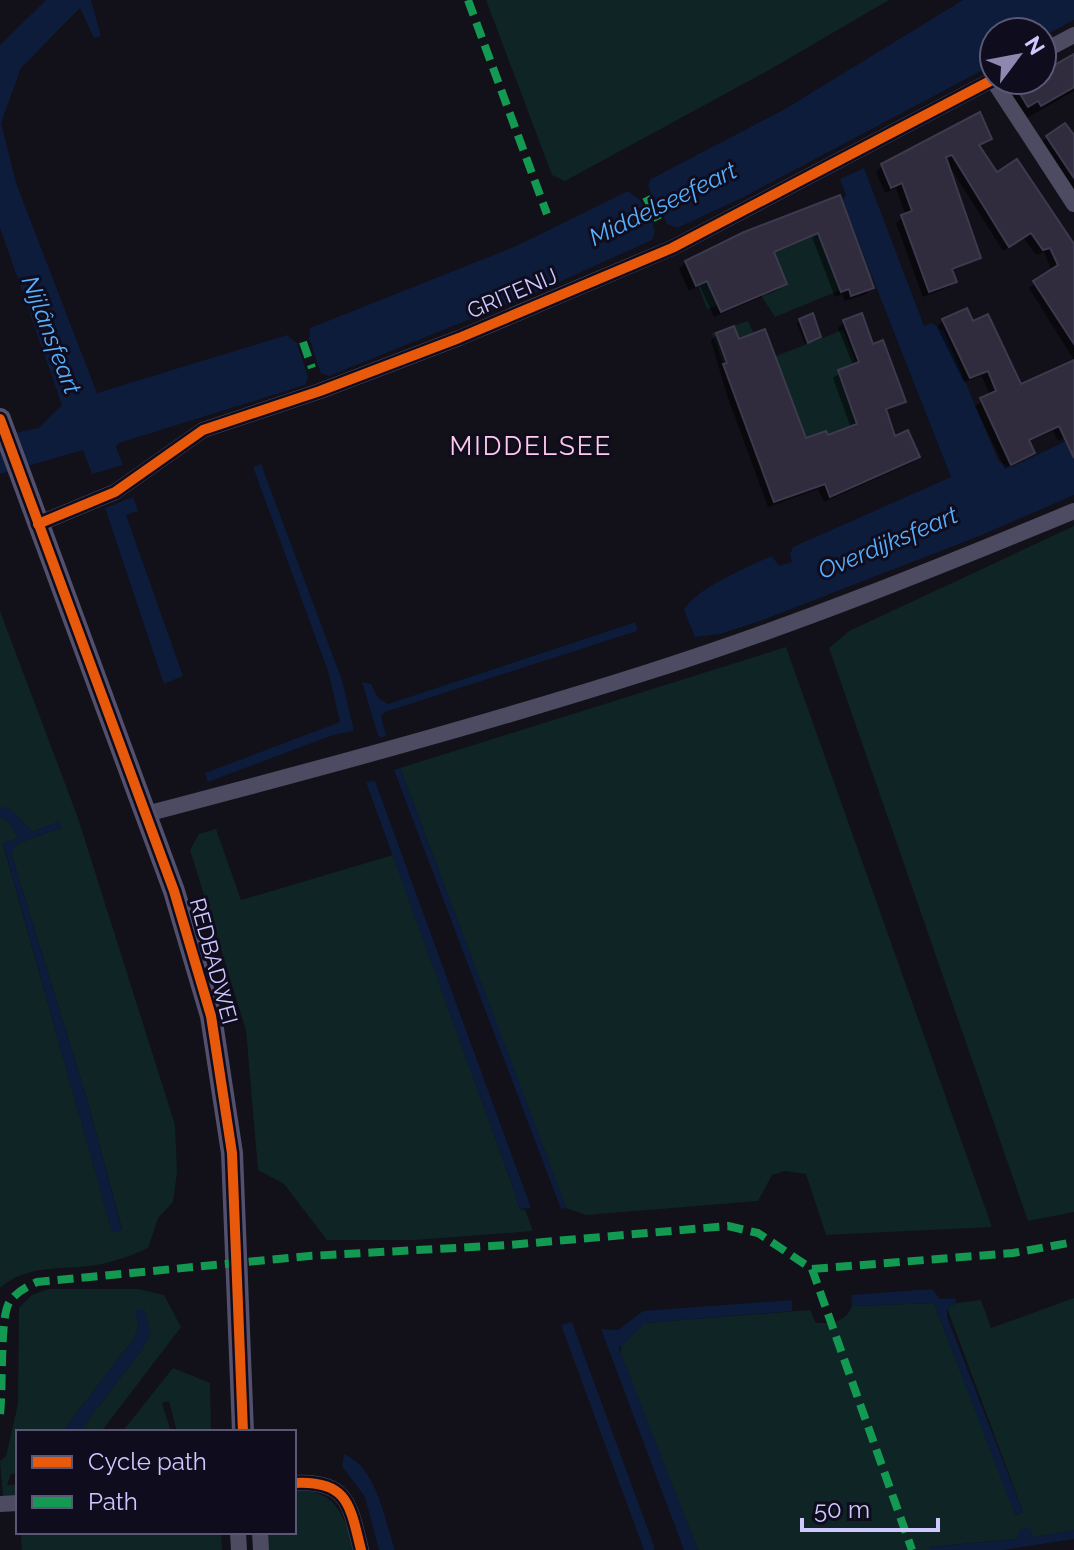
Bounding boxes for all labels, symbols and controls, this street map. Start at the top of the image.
north arrow [978,16,1058,96]
text: N [1019,31,1050,59]
water label: Middelseefeart [584,155,742,252]
street label: GRITENIJ [463,262,561,324]
water label: Nijlânsfeart [16,272,87,398]
district label: MIDDELSEE [450,431,612,461]
water label: Overdijksfeart [814,500,962,585]
street label: REDBADWEI [185,895,243,1027]
legend [16,1430,296,1534]
text: Cycle path [88,1447,207,1476]
scale bar [802,1482,938,1532]
text: Path [88,1487,138,1516]
text: 50 m [814,1495,870,1524]

